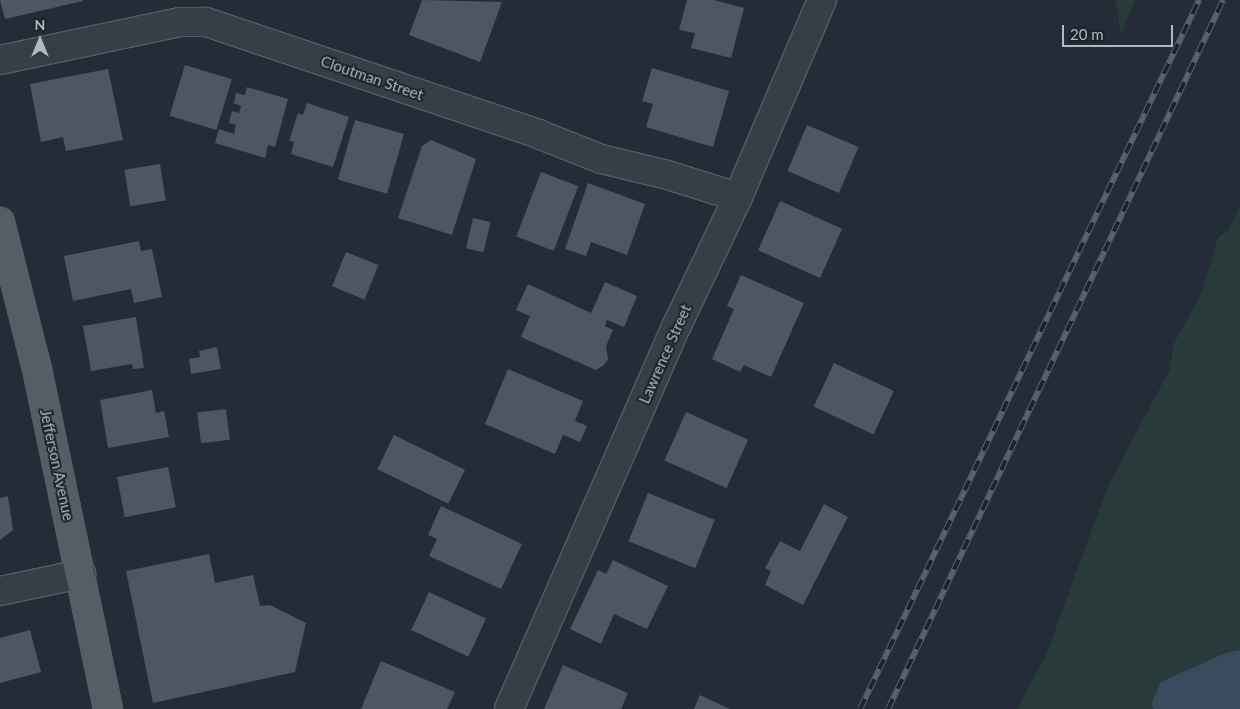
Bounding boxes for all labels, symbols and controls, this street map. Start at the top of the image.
north arrow [15,15,65,65]
scale bar [1065,15,1176,47]
text: N [35,16,45,33]
text: 20 m [1070,25,1104,43]
street label: Cloutman Street [318,52,426,104]
street label: Lawrence Street [635,302,695,406]
street label: Jefferson Avenue [36,407,78,523]

